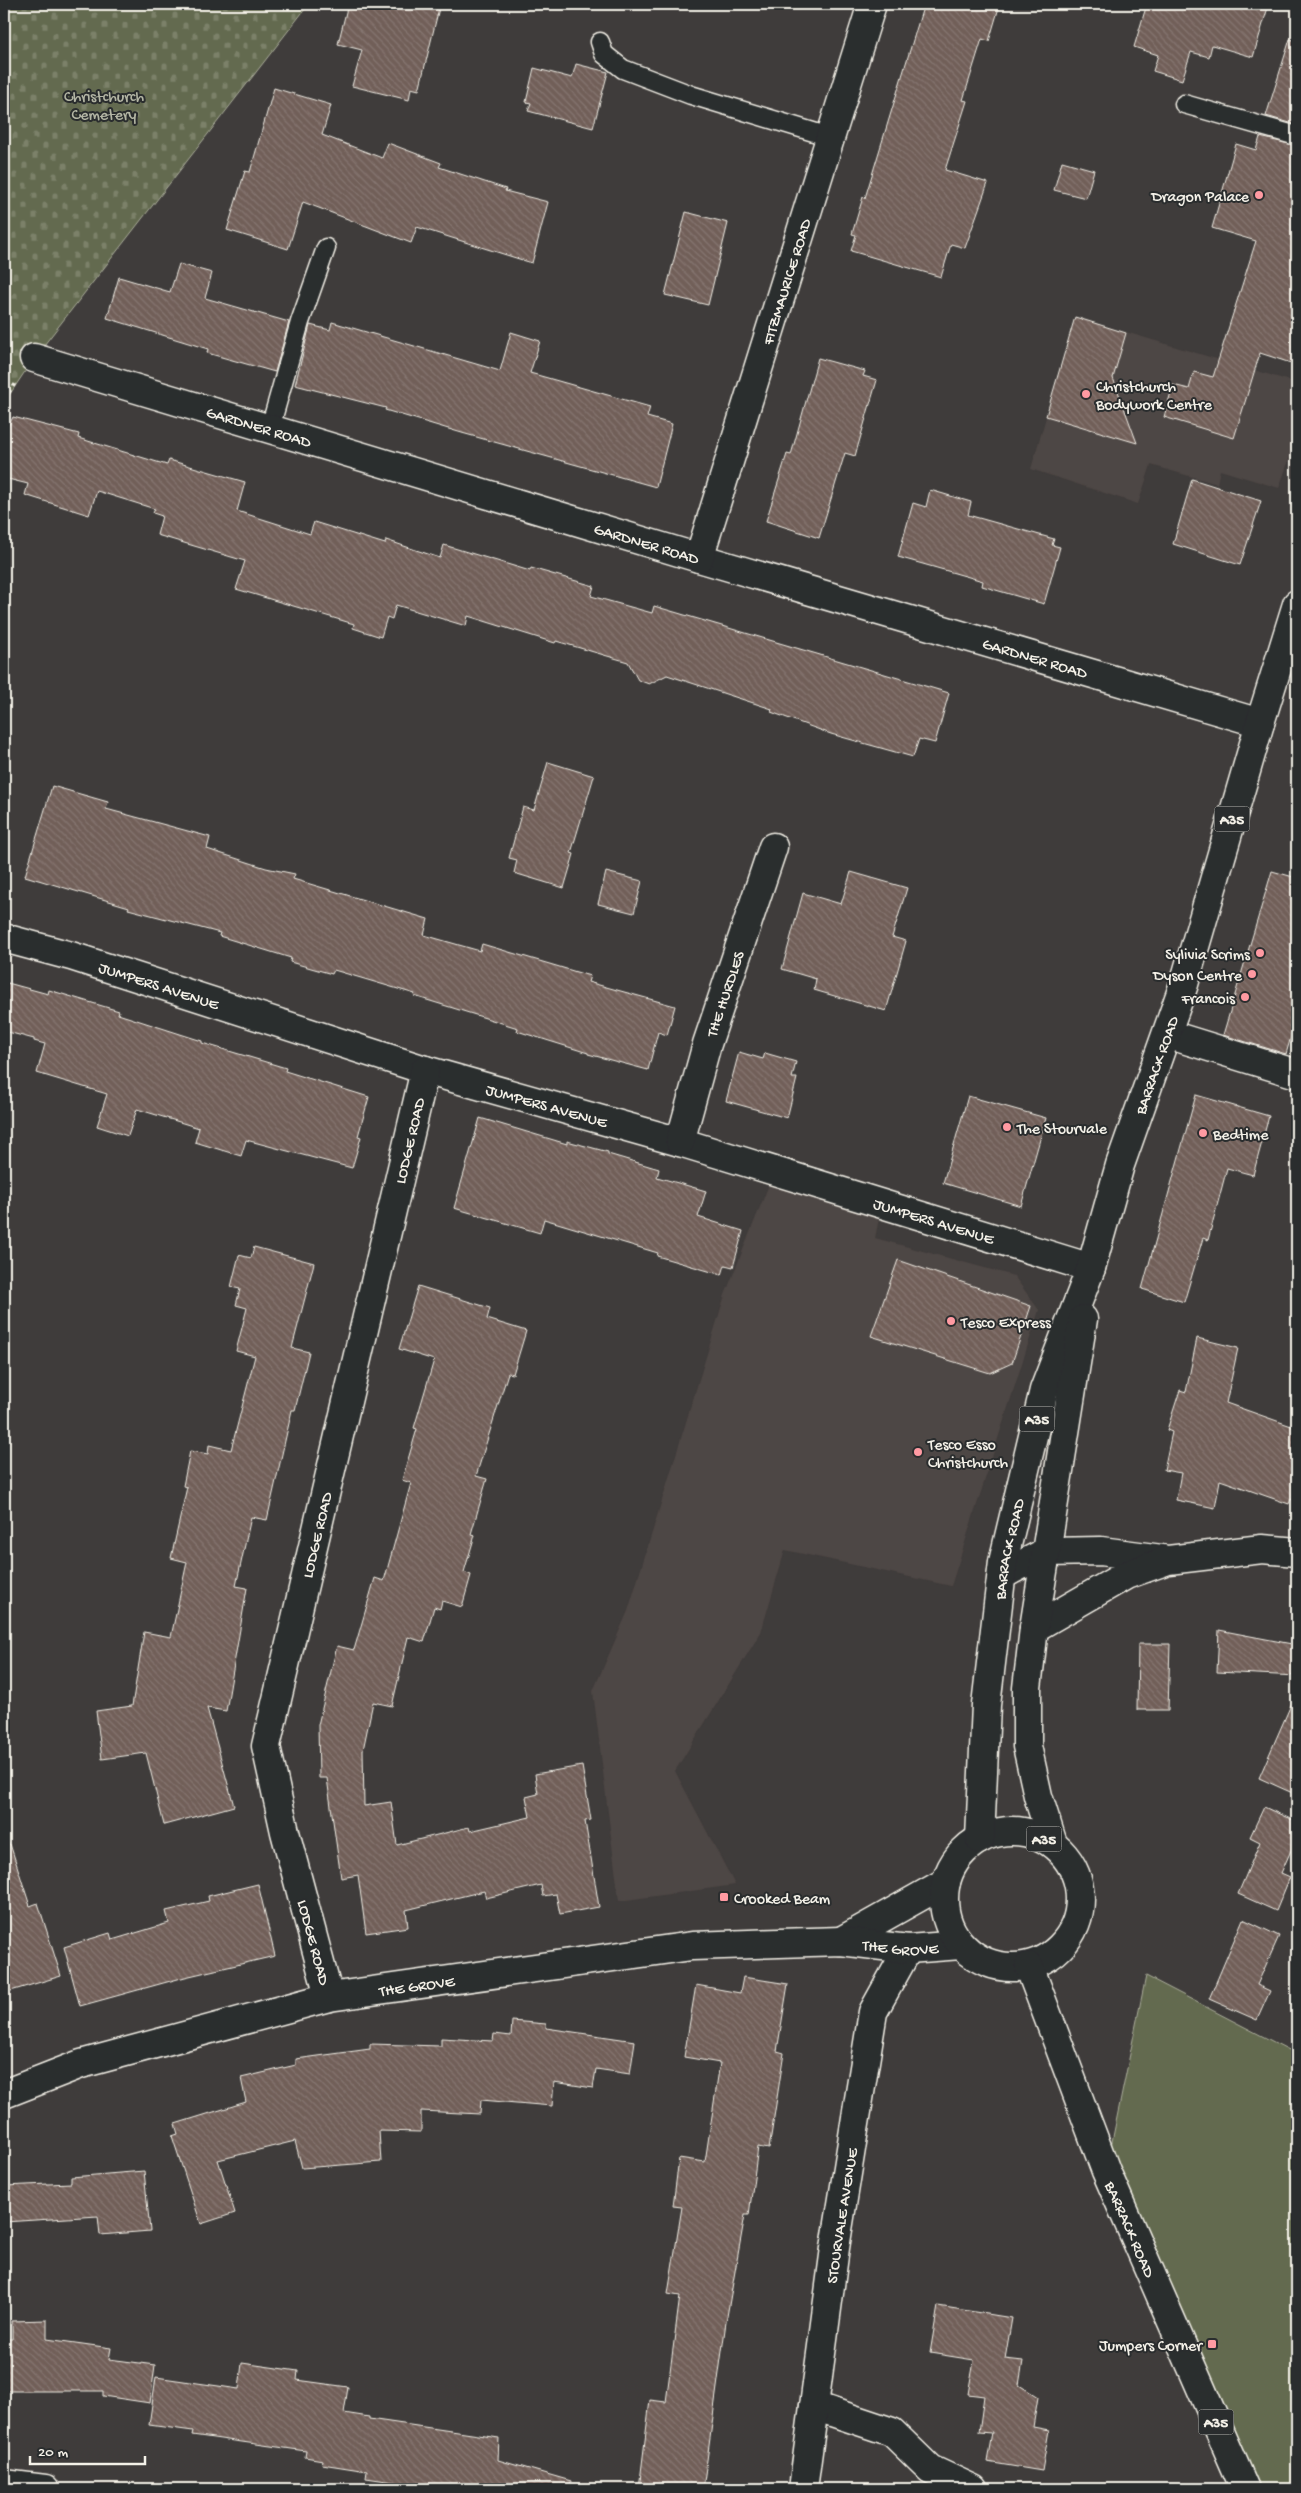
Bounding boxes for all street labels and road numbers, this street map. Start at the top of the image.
street label: FITZMAURICE ROAD [760,216,818,348]
street label: GARDNER ROAD [203,404,313,454]
street label: GARDNER ROAD [591,521,701,571]
street label: GARDNER ROAD [979,636,1090,685]
road number: A35 [1214,806,1250,832]
street label: THE HURDLES [704,949,751,1041]
street label: JUMPERS AVENUE [96,959,222,1016]
street label: BARRACK ROAD [1132,1014,1185,1119]
street label: JUMPERS AVENUE [483,1082,610,1134]
street label: LODGE ROAD [393,1096,431,1186]
street label: JUMPERS AVENUE [870,1196,997,1251]
road number: A35 [1020,1406,1054,1432]
street label: LODGE ROAD [300,1490,339,1580]
street label: BARRACK ROAD [992,1496,1031,1602]
road number: A35 [1026,1826,1062,1852]
street label: LODGE ROAD [291,1898,332,1988]
street label: THE GROVE [860,1938,940,1962]
street label: THE GROVE [377,1973,457,2003]
street label: STOURVALE AVENUE [824,2146,864,2285]
street label: BARRACK ROAD [1098,2178,1158,2282]
road number: A35 [1198,2410,1234,2434]

